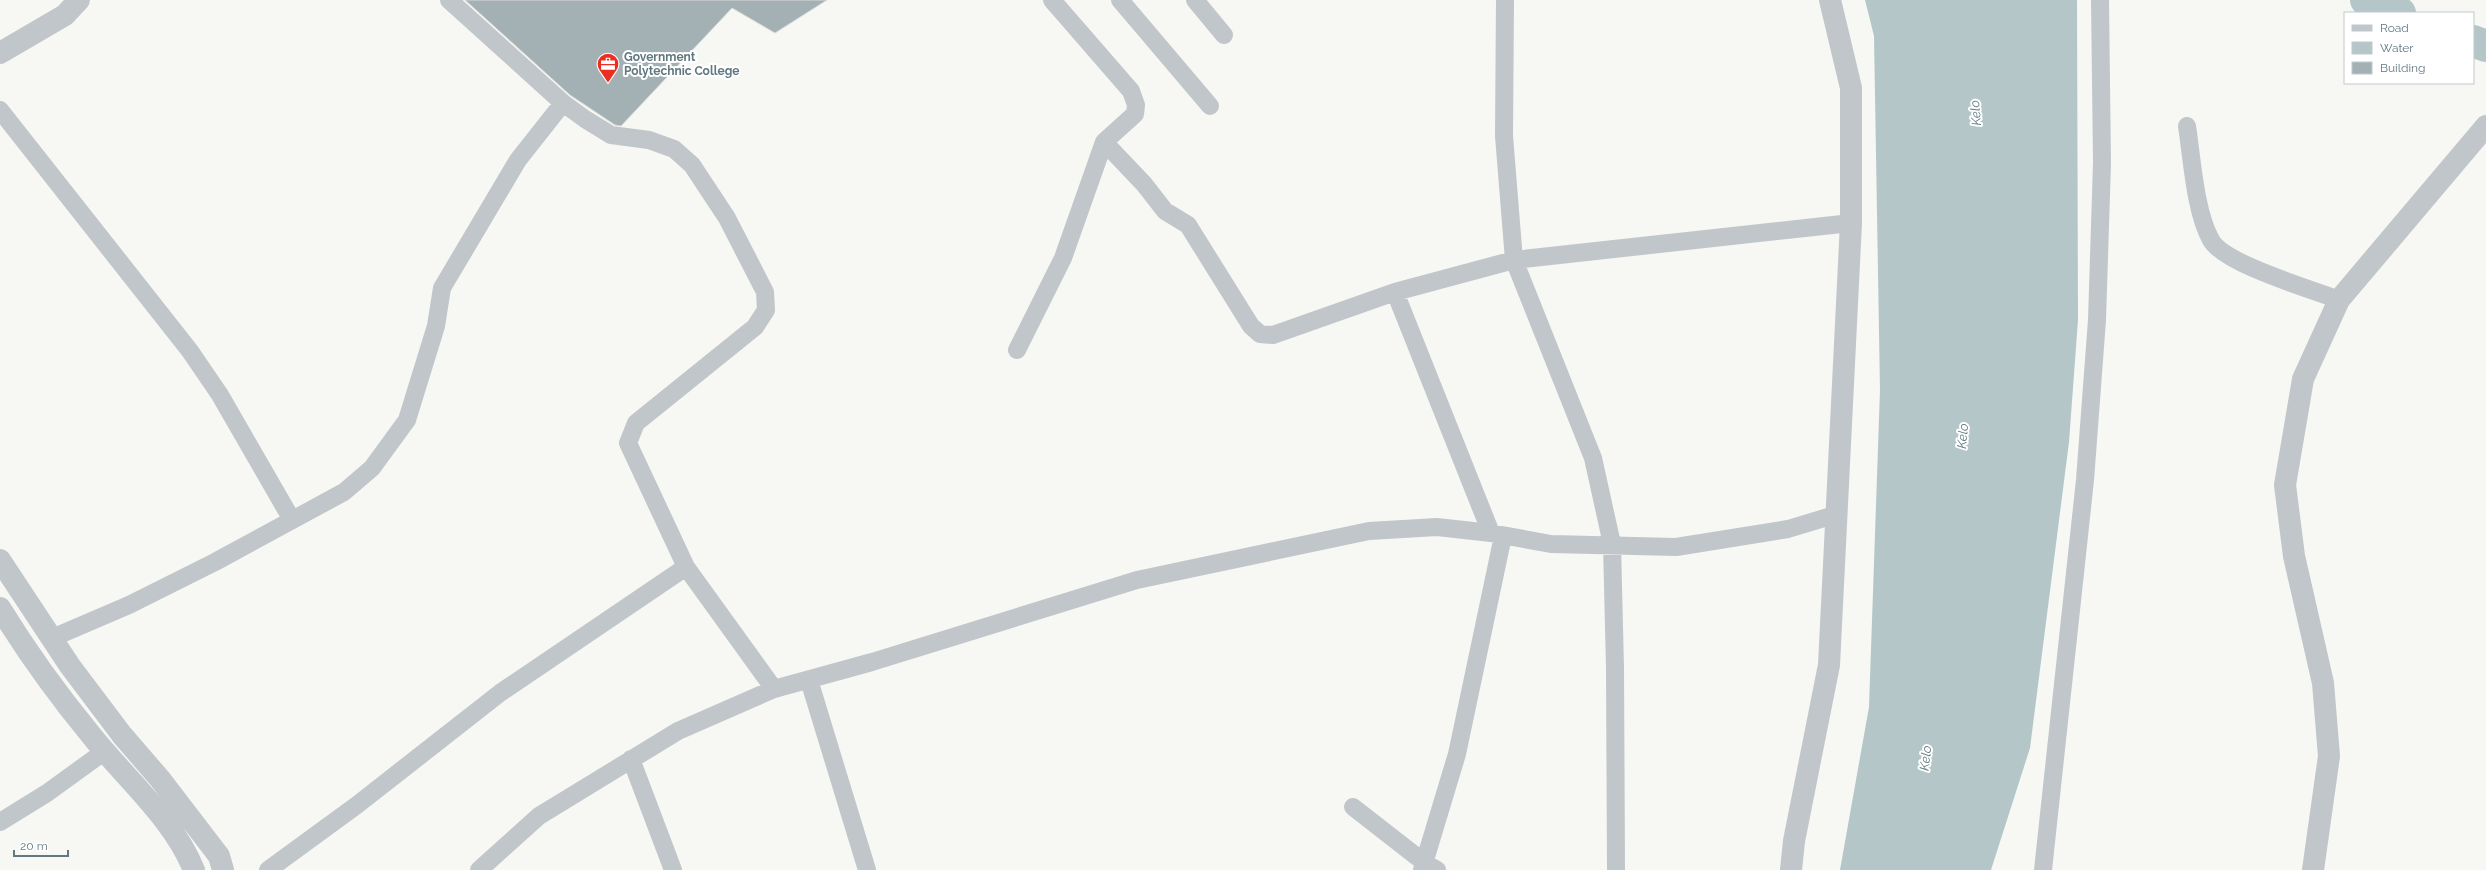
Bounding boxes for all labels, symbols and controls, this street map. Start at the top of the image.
legend [2344,12,2474,84]
text: Road [2380,21,2409,35]
text: Water [2380,41,2414,55]
place label: Government Polytechnic College [624,50,739,78]
office icon: Government Polytechnic College [595,51,621,84]
text: Building [2380,61,2426,75]
water label: Kelo [1967,100,1984,126]
water label: Kelo [1954,423,1971,449]
water label: Kelo [1917,745,1934,772]
scale bar [14,832,68,858]
text: 20 m [20,839,48,853]

